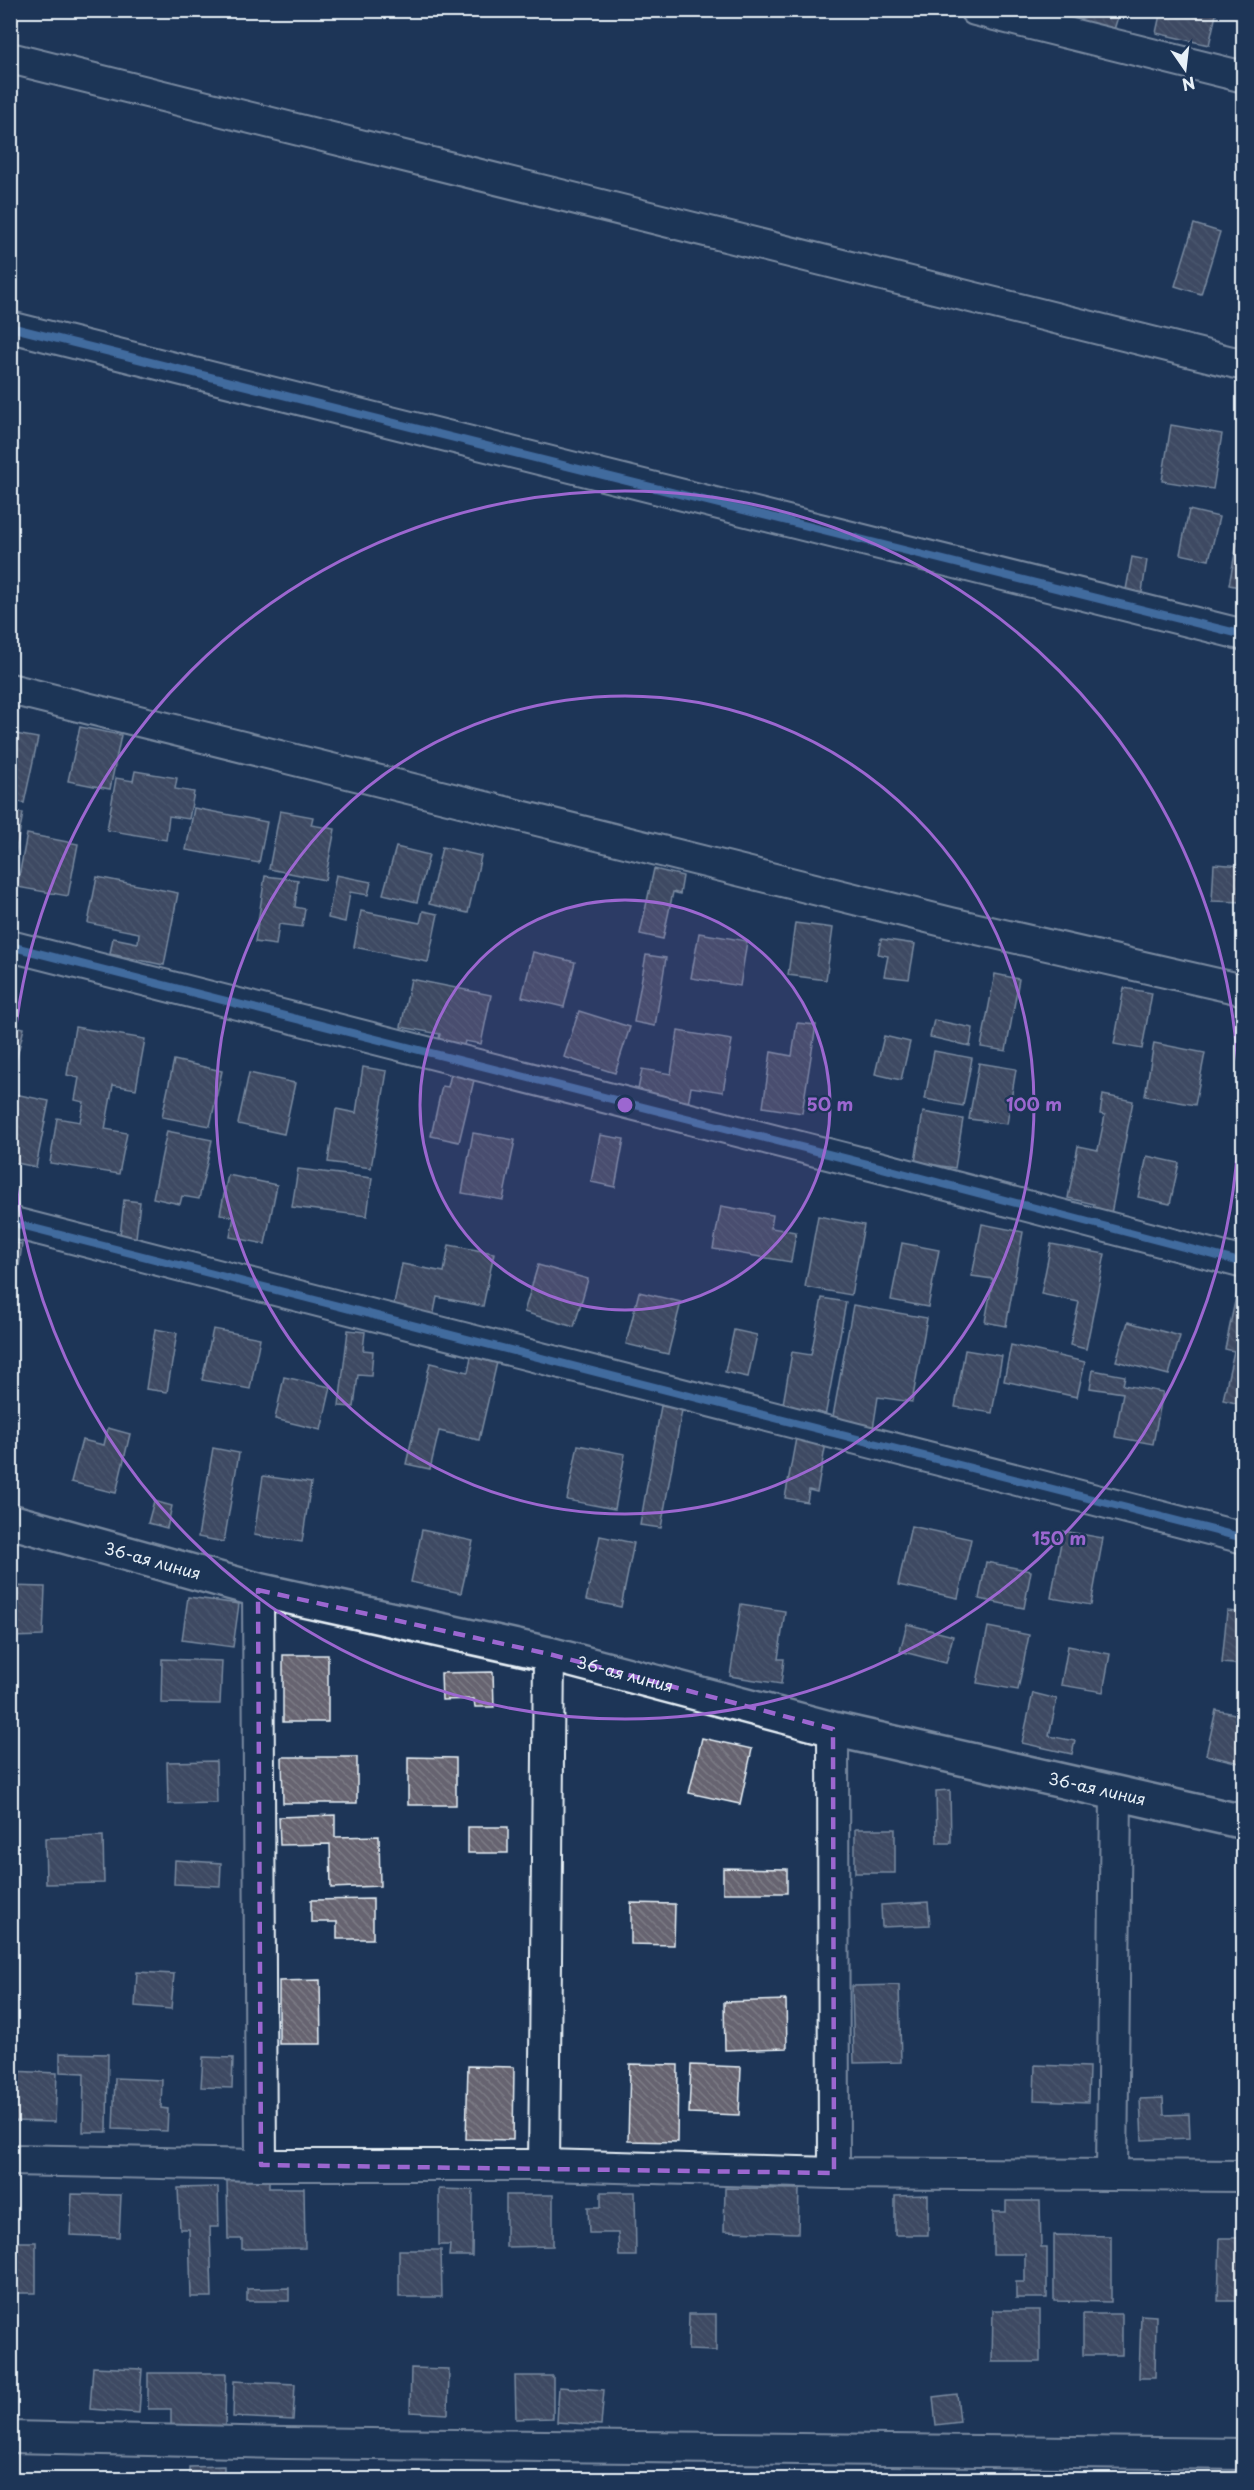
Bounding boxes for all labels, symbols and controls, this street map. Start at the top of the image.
north arrow [1155,39,1215,99]
text: N [1180,71,1198,98]
text: 50 m [807,1090,853,1117]
text: 100 m [1006,1090,1062,1117]
centre of rings [615,1095,635,1115]
text: 150 m [1032,1524,1086,1551]
street label: 36-ая линия [102,1535,204,1585]
street label: 36-ая линия [574,1649,676,1697]
street label: 36-ая линия [1046,1765,1148,1810]

